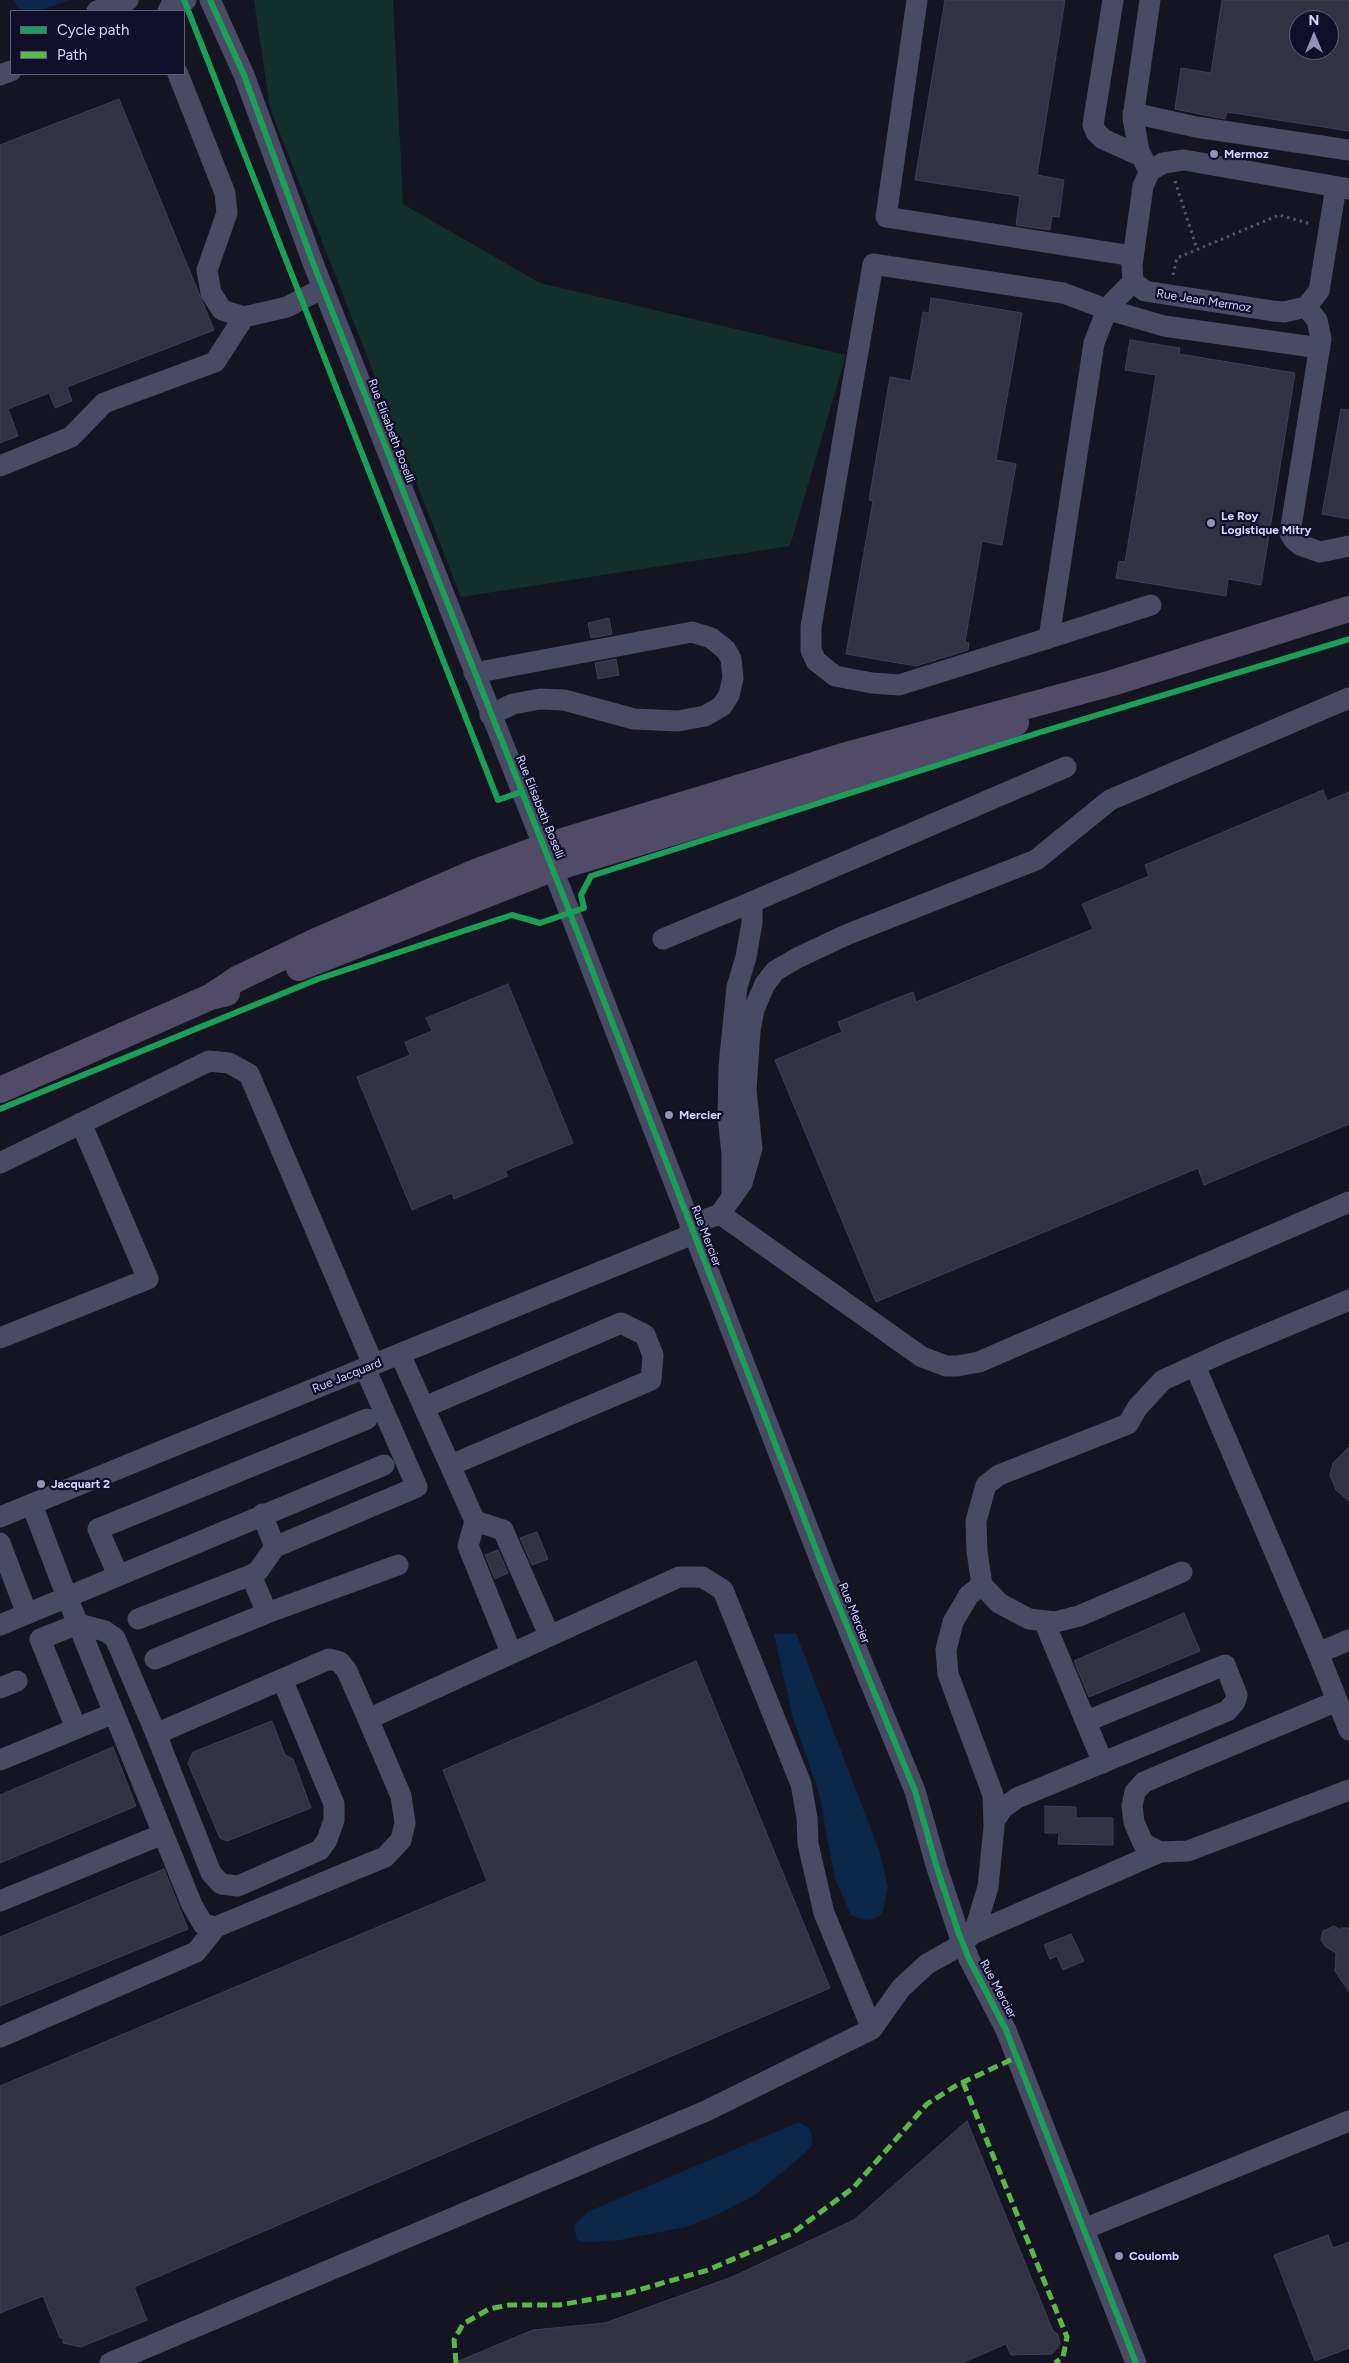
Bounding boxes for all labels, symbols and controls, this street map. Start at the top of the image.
legend [10,10,185,75]
north arrow [1289,10,1339,60]
text: N [1309,12,1319,29]
text: Cycle path [57,21,129,39]
text: Path [57,46,87,64]
place label: Mermoz [1224,147,1269,161]
marker: Mermoz [1208,148,1220,160]
street label: Rue Jean Mermoz [1155,286,1253,316]
street label: Rue Elisabeth Boselli [365,377,417,485]
place label: Le Roy Logistique Mitry [1221,509,1311,537]
marker: Le Roy Logistique Mitry [1205,517,1217,529]
street label: Rue Elisabeth Boselli [513,753,567,861]
place label: Mercier [679,1108,721,1122]
marker: Mercier [663,1109,675,1121]
street label: Rue Mercier [688,1203,724,1269]
street label: Rue Jacquard [310,1356,384,1396]
place label: Jacquart 2 [51,1477,110,1491]
marker: Jacquart 2 [35,1478,47,1490]
street label: Rue Mercier [835,1580,873,1646]
street label: Rue Mercier [977,1957,1019,2021]
place label: Coulomb [1129,2249,1179,2263]
marker: Coulomb [1113,2250,1125,2262]

